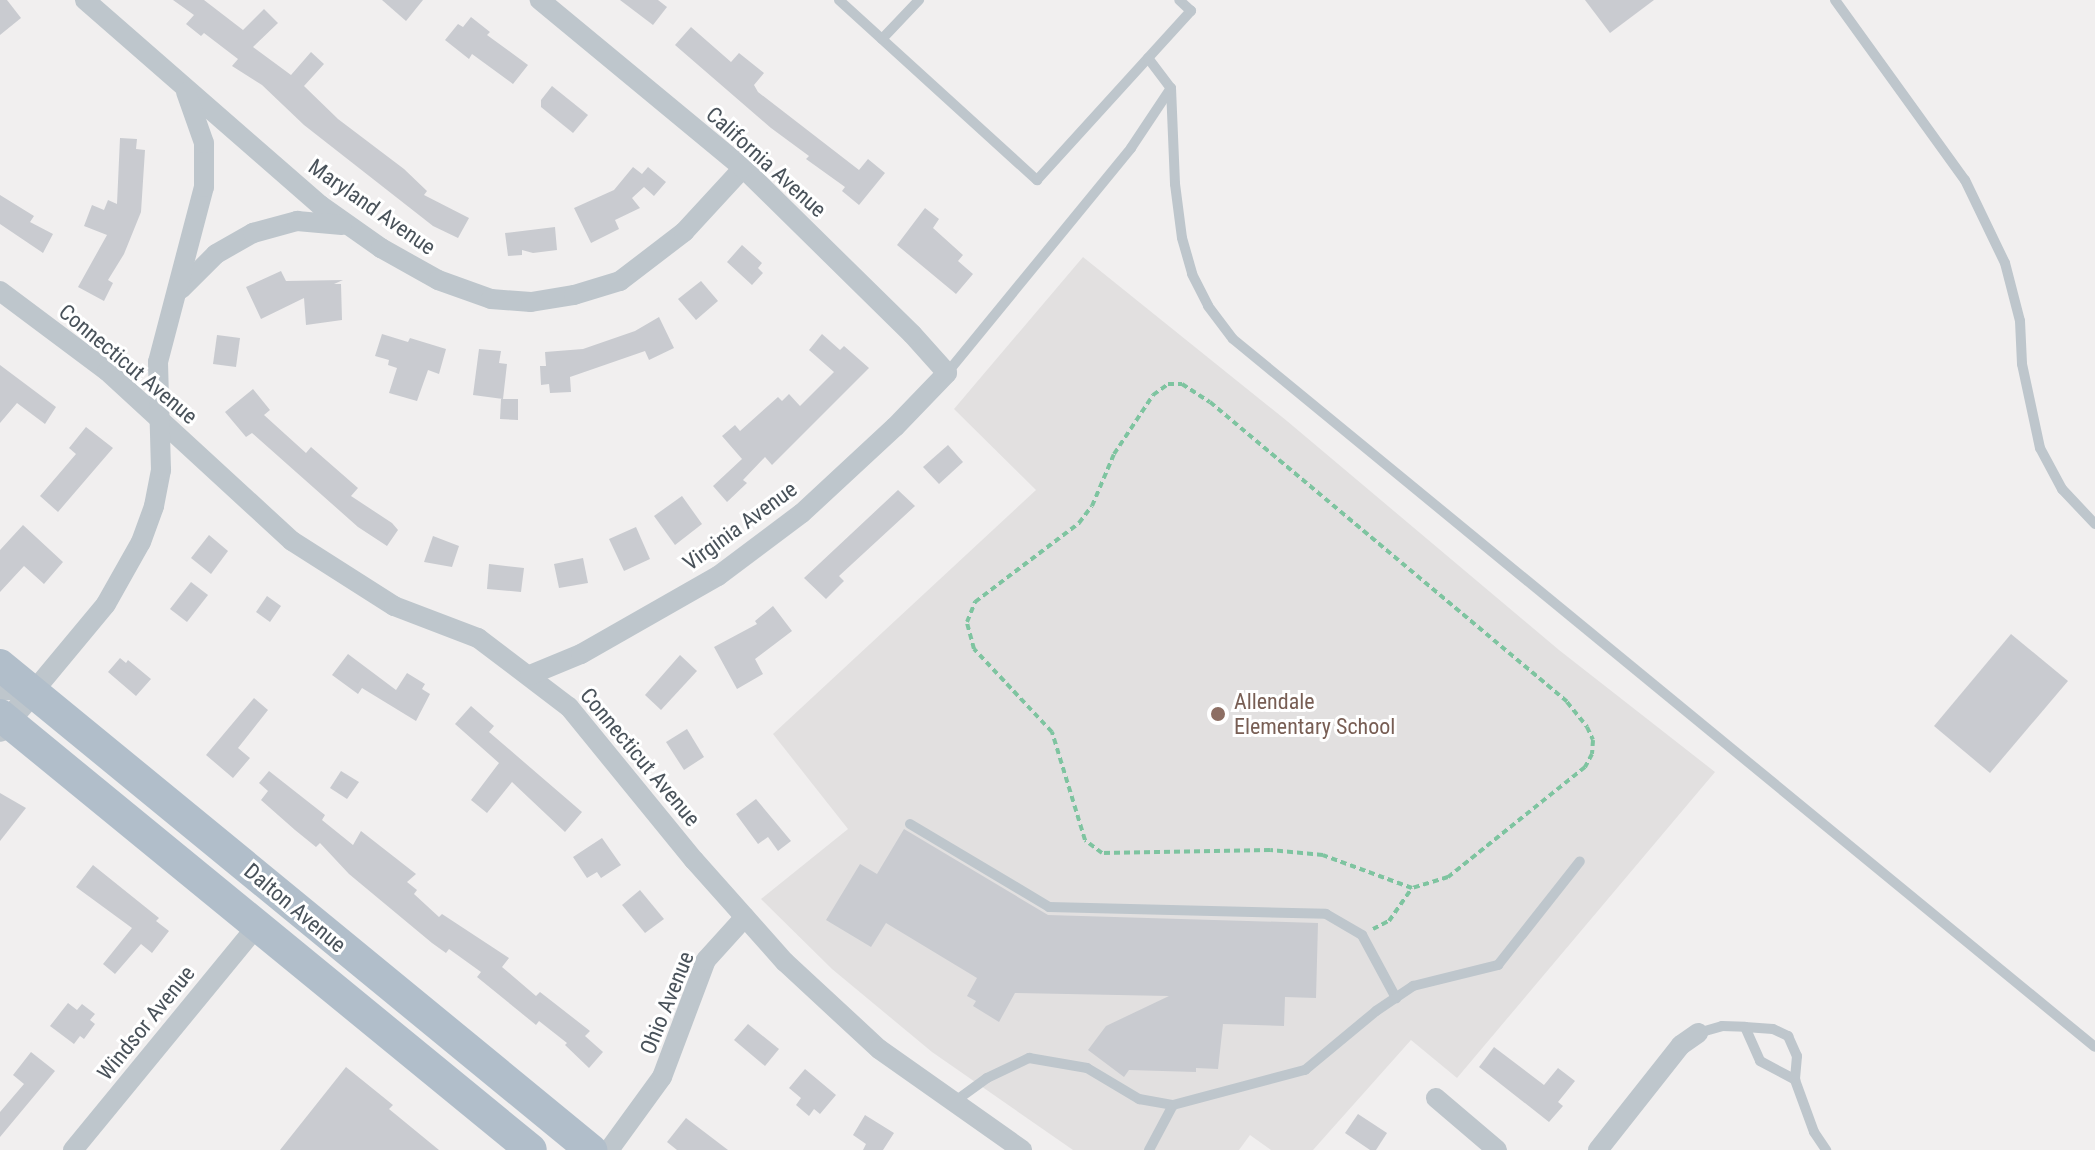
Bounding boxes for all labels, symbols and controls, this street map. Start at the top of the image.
street label: California Avenue [701,101,831,223]
street label: Maryland Avenue [304,154,440,260]
street label: Connecticut Avenue [53,298,203,430]
street label: Virginia Avenue [678,476,802,576]
street label: Connecticut Avenue [574,682,706,832]
place label: Allendale Elementary School [1234,688,1395,740]
marker: Allendale Elementary School [1209,705,1227,723]
street label: Dalton Avenue [239,858,351,958]
street label: Ohio Avenue [634,948,700,1058]
street label: Windsor Avenue [92,960,200,1086]

